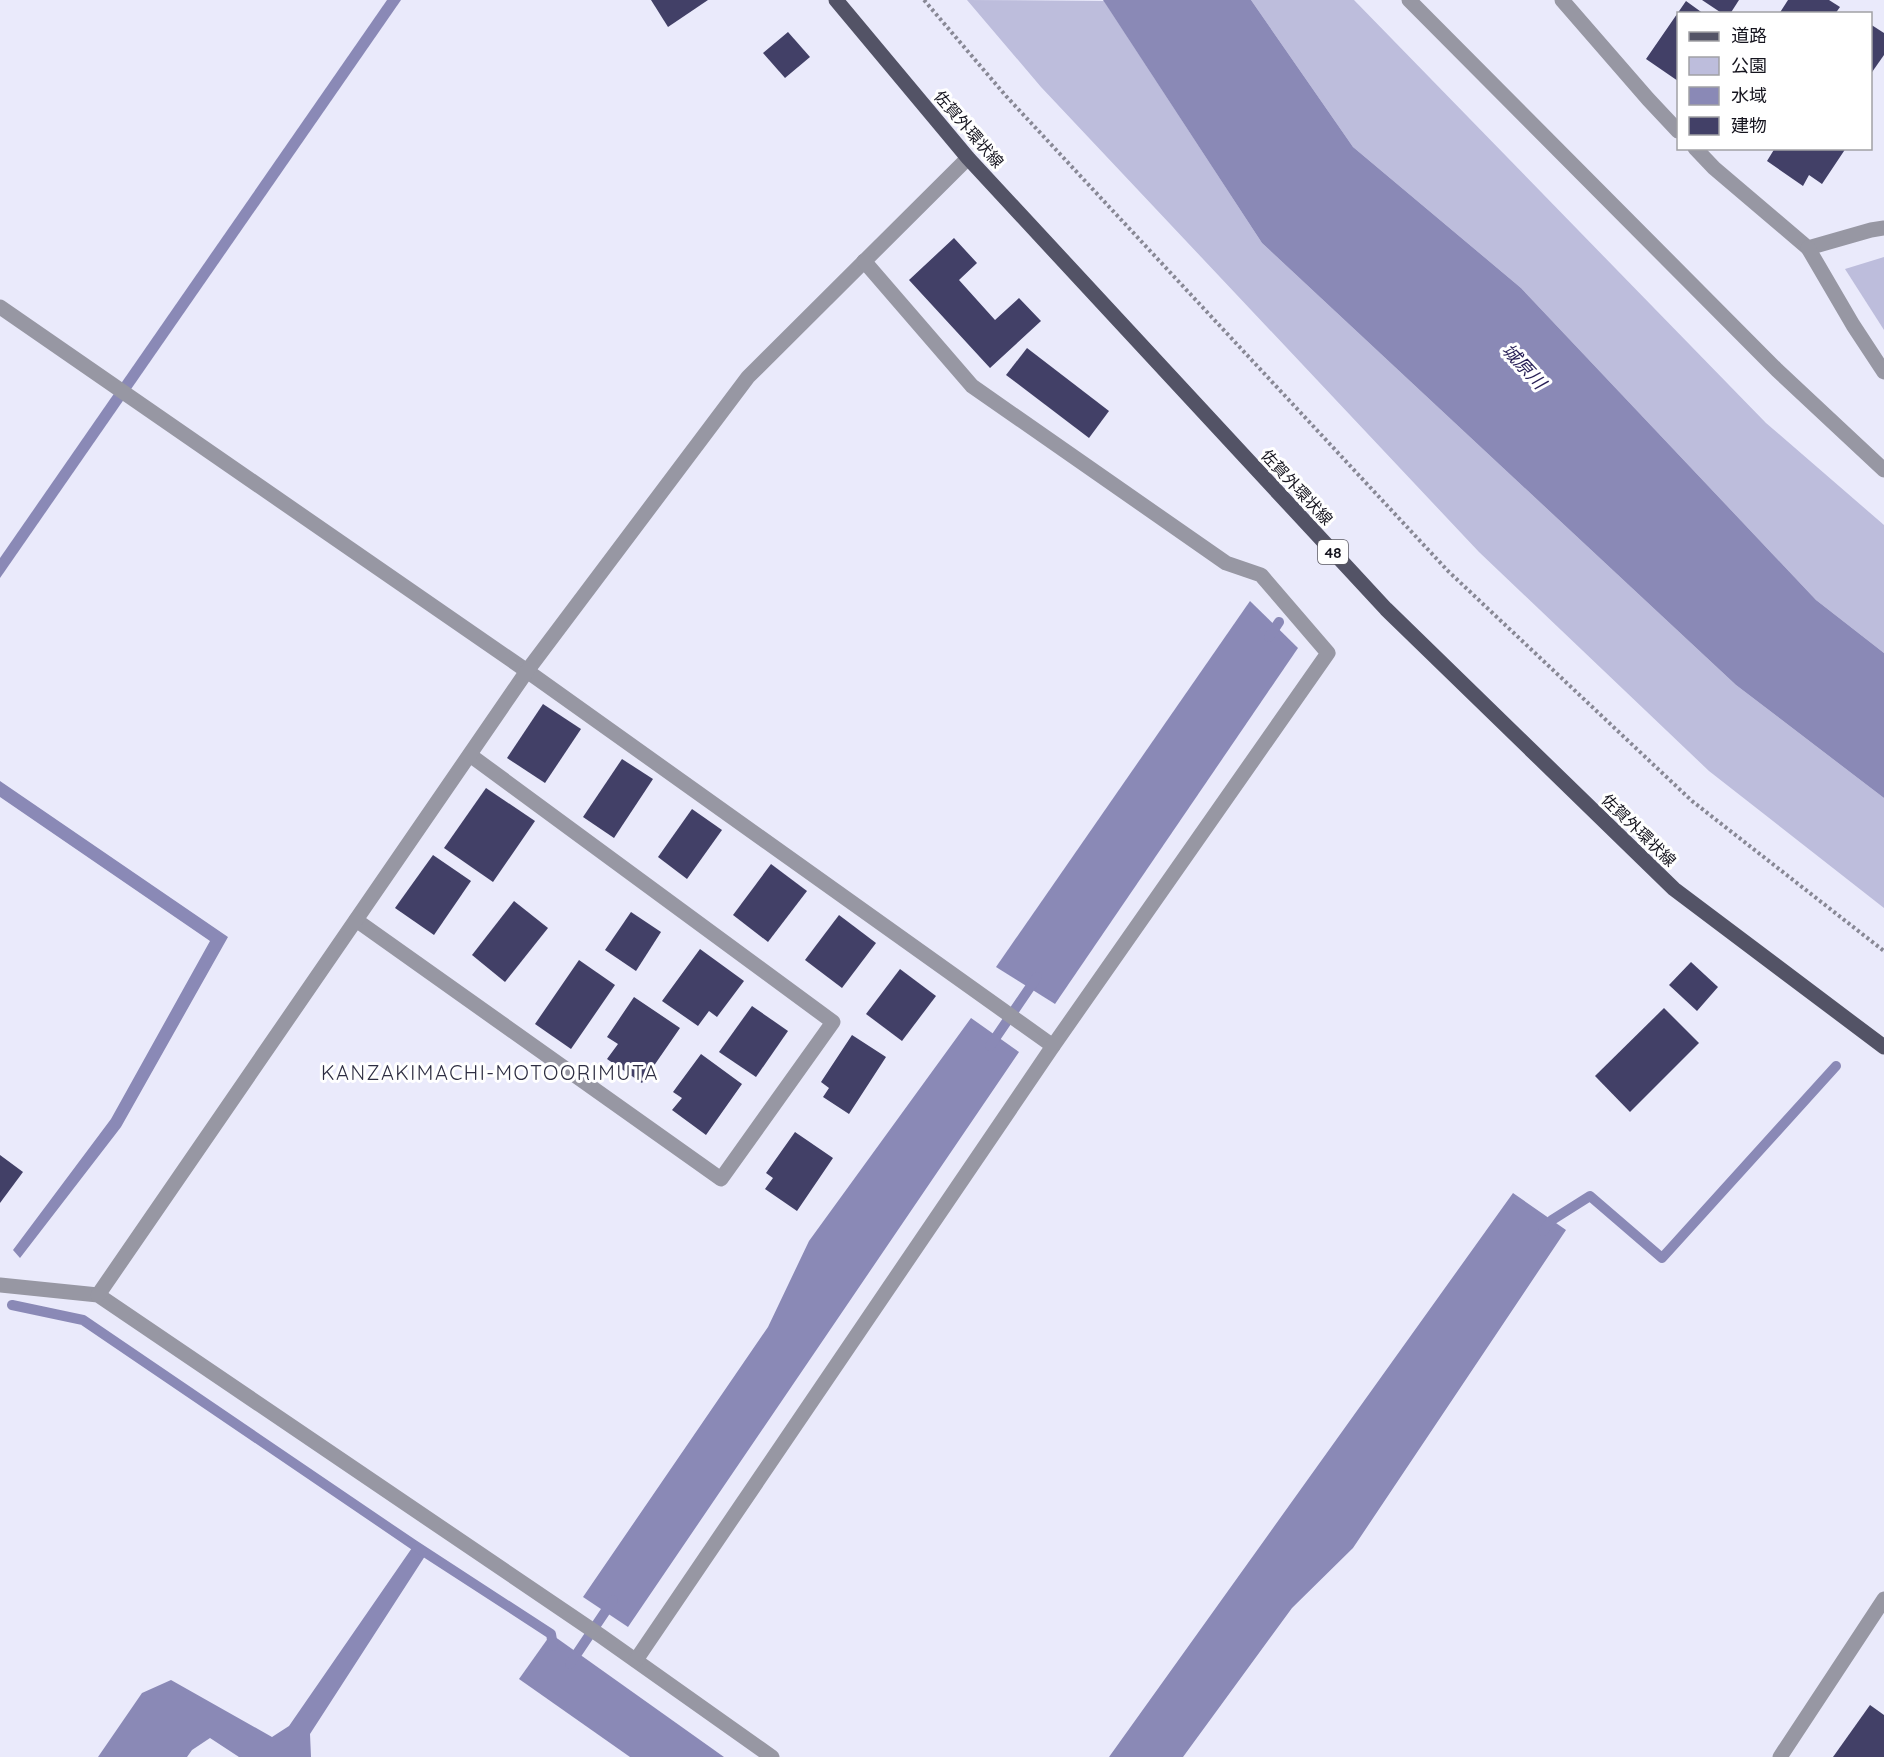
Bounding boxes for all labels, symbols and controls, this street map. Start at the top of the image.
legend [1677,12,1872,150]
text: 道路 [1731,24,1767,47]
text: 公園 [1731,54,1767,77]
text: 水域 [1731,84,1767,107]
street label: 佐賀外環状線 [930,86,1008,172]
text: 建物 [1731,114,1767,137]
water label: 城原川 [1497,338,1552,395]
street label: 佐賀外環状線 [1257,445,1337,529]
road number: 48 [1318,540,1348,564]
street label: 佐賀外環状線 [1598,789,1680,871]
district label: KANZAKIMACHI-MOTOORIMUTA [321,1060,659,1085]

